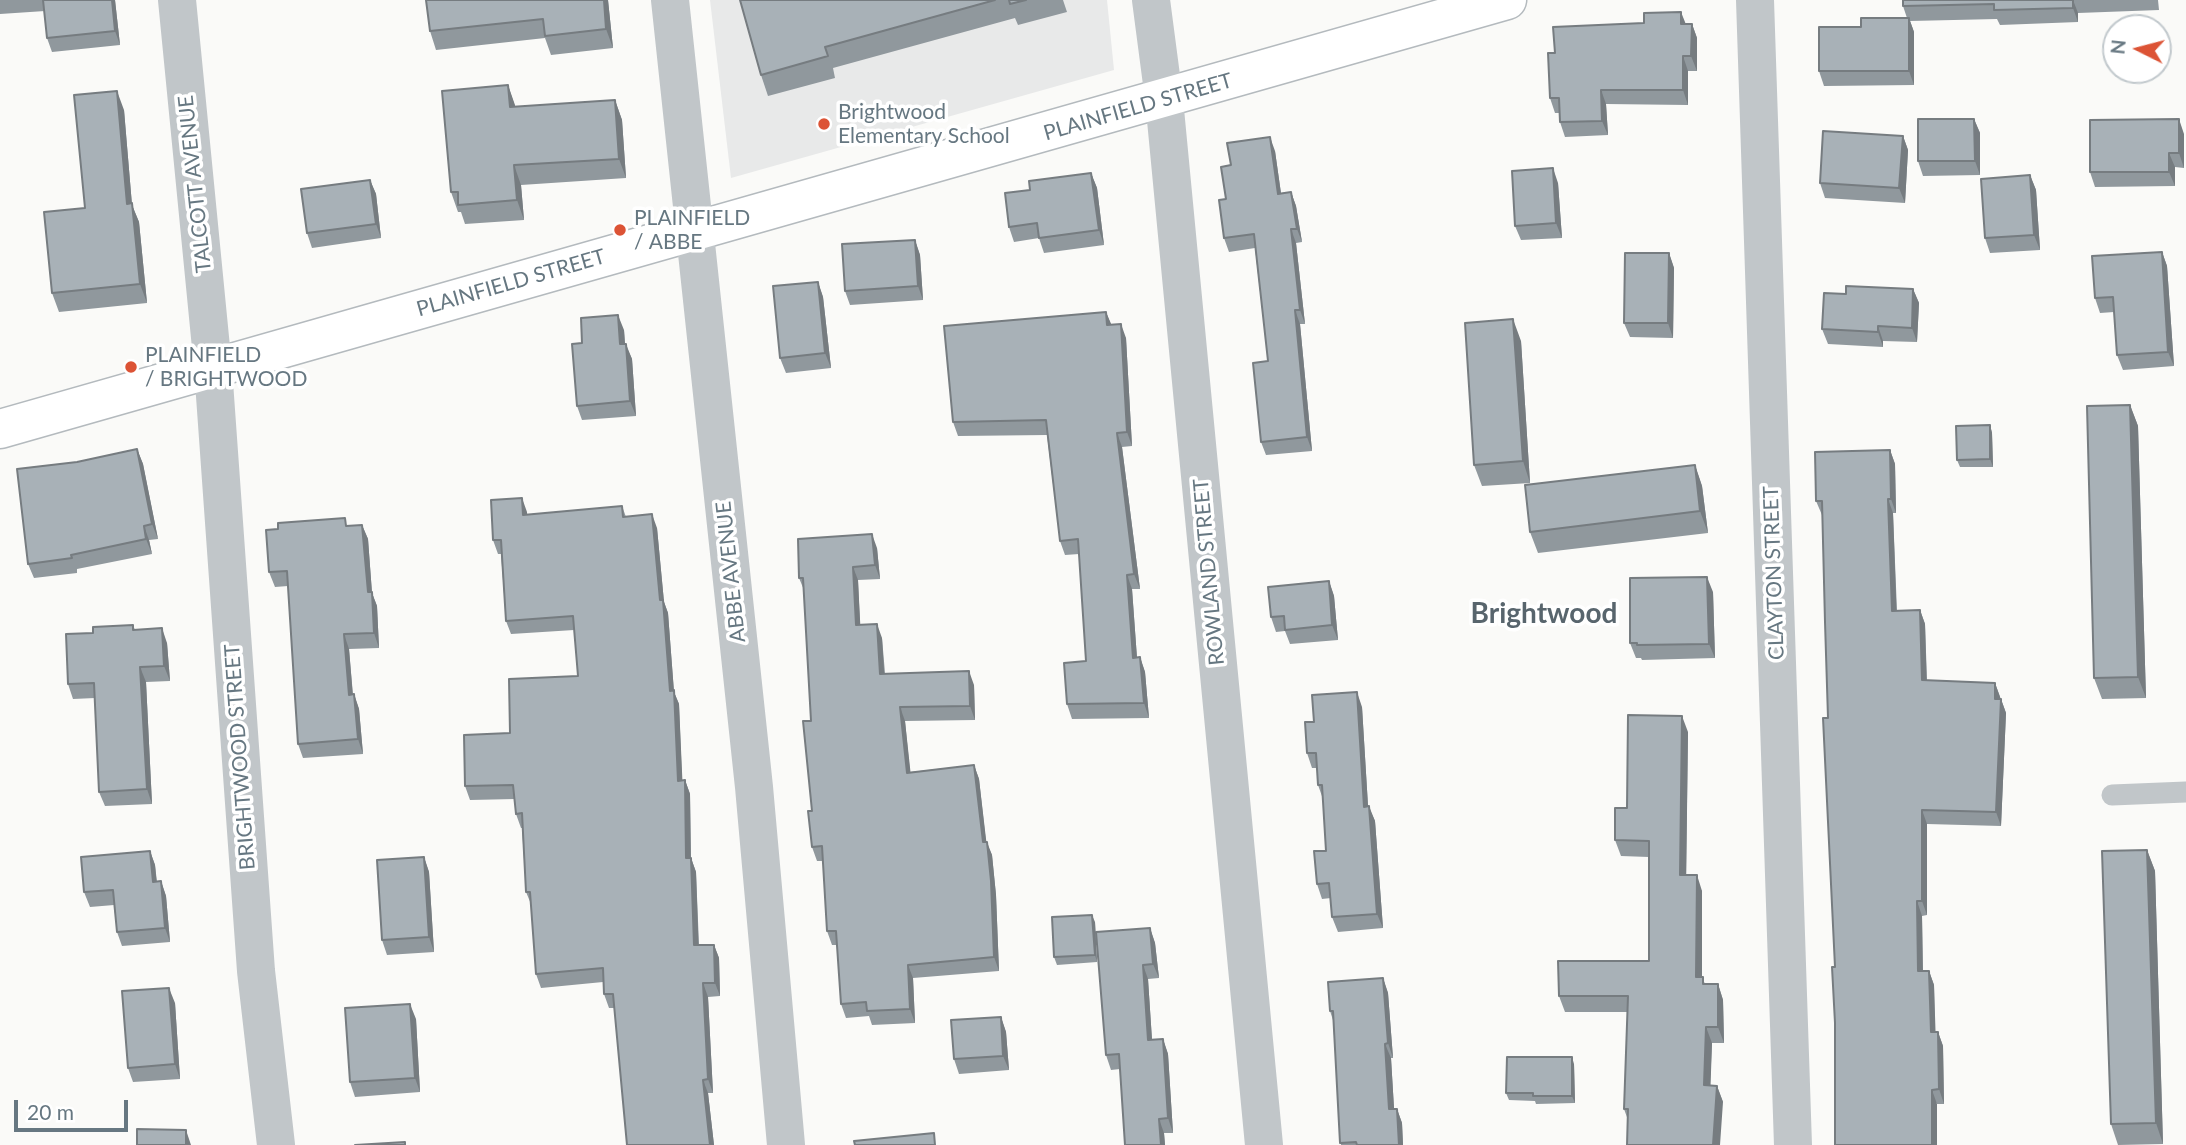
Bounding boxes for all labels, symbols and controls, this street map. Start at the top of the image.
north arrow [2102,14,2172,84]
text: N [2105,38,2130,55]
street label: PLAINFIELD STREET [1041,68,1235,146]
street label: TALCOTT AVENUE [173,94,217,274]
place label: Brightwood Elementary School [838,99,1010,149]
marker: Brightwood Elementary School [816,116,832,132]
place label: PLAINFIELD / ABBE [634,205,750,255]
marker: PLAINFIELD / ABBE [612,222,628,238]
street label: PLAINFIELD STREET [414,244,608,322]
place label: PLAINFIELD / BRIGHTWOOD [145,342,307,392]
marker: PLAINFIELD / BRIGHTWOOD [123,359,139,375]
street label: ROWLAND STREET [1188,478,1230,666]
street label: CLAYTON STREET [1758,486,1790,660]
street label: ABBE AVENUE [711,500,751,644]
district label: Brightwood [1471,597,1617,631]
street label: BRIGHTWOOD STREET [220,643,260,871]
scale bar [18,1086,131,1130]
text: 20 m [27,1099,74,1124]

